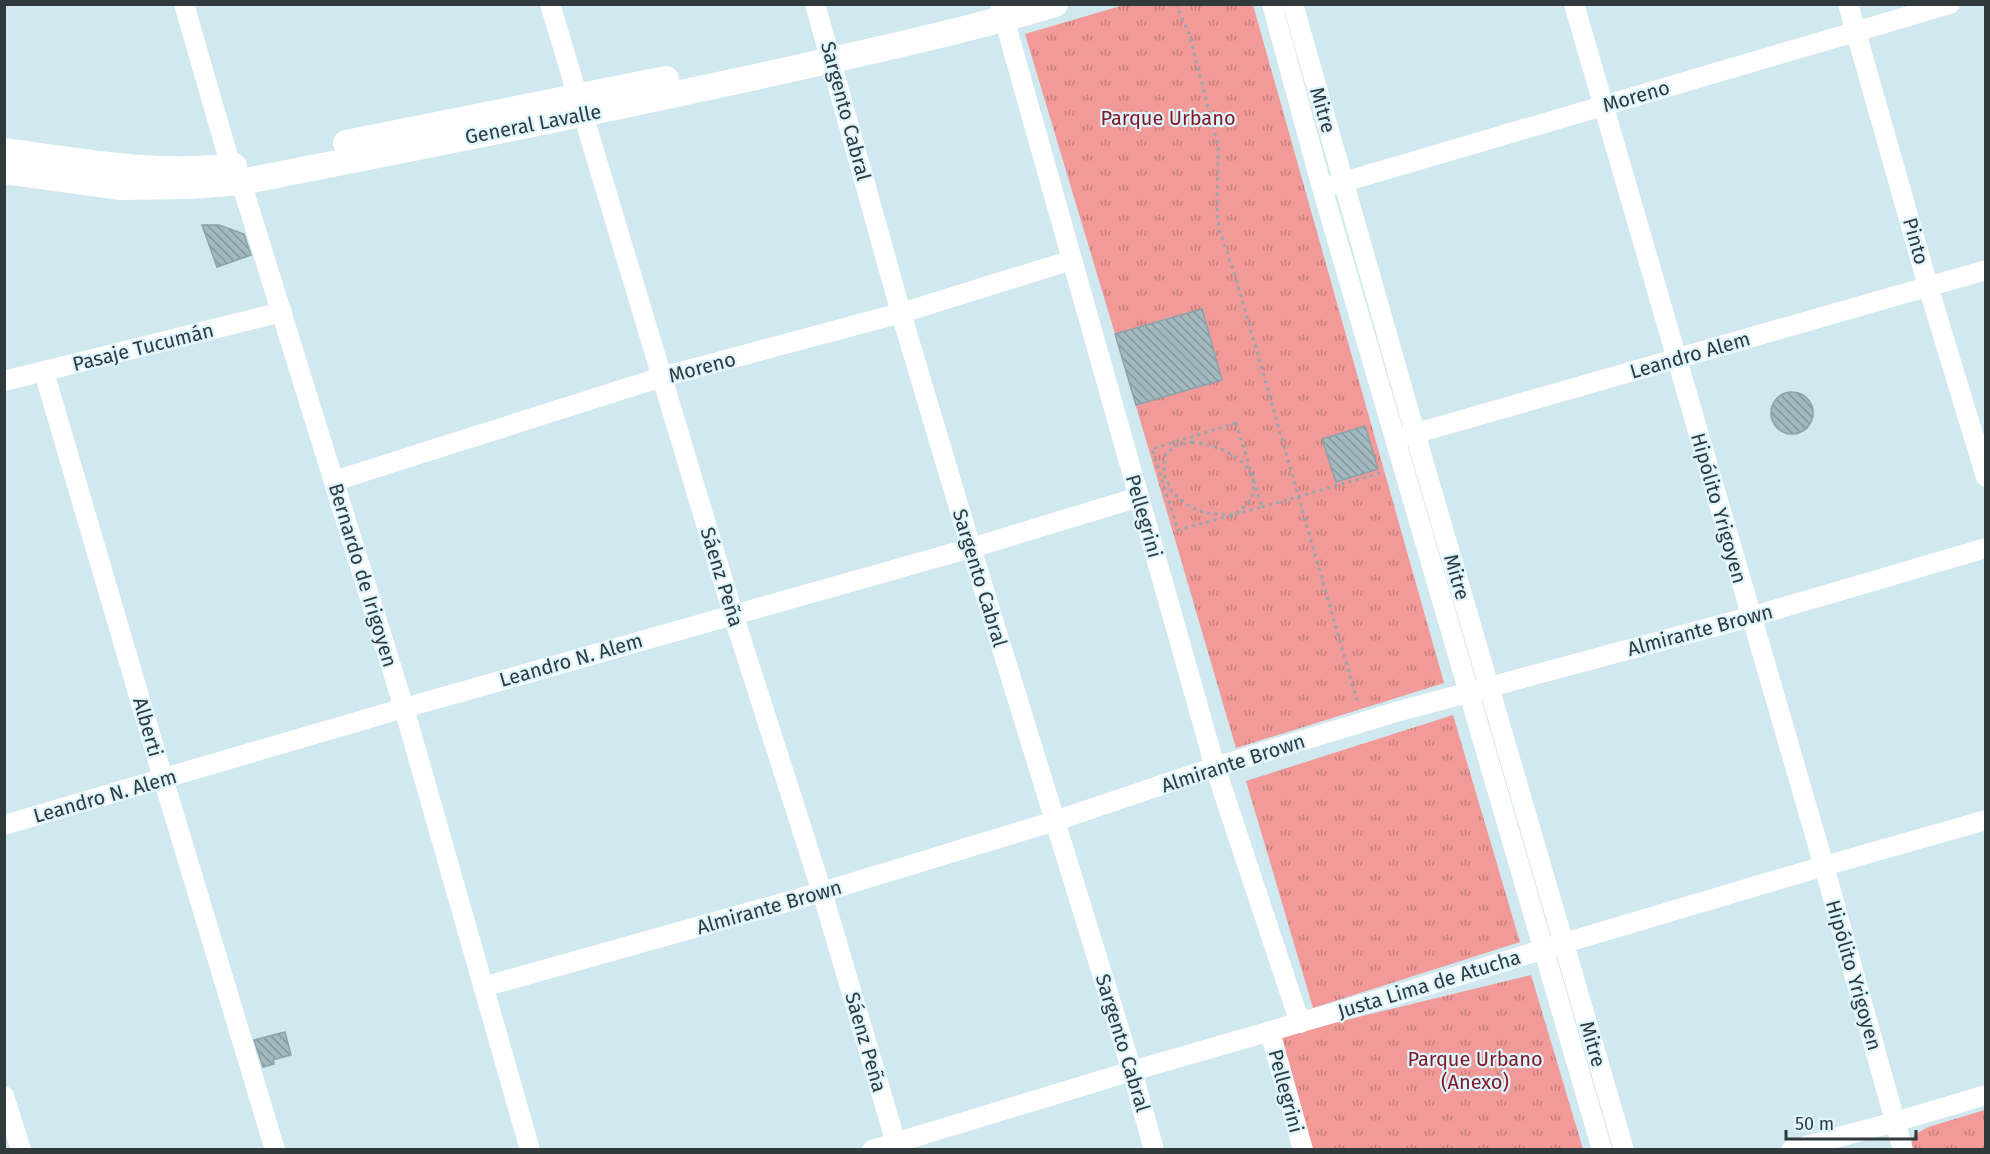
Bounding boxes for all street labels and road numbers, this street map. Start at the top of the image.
street label: Sargento Cabral [816,39,876,183]
street label: Moreno [1600,75,1672,117]
street label: Mitre [1305,84,1341,136]
street label: General Lavalle [463,99,603,149]
street label: Pinto [1898,215,1934,267]
street label: Pasaje Tucumán [70,318,216,376]
street label: Leandro Alem [1627,326,1753,384]
street label: Moreno [666,347,738,387]
street label: Hipólito Yrigoyen [1686,430,1752,586]
street label: Pellegrini [1121,472,1167,560]
street label: Bernardo de Irigoyen [324,480,402,670]
street label: Sargento Cabral [948,506,1012,650]
street label: Sáenz Peña [695,524,749,630]
street label: Mitre [1439,551,1475,603]
street label: Almirante Brown [1625,599,1775,661]
street label: Leandro N. Alem [497,628,645,692]
street label: Alberti [128,695,168,759]
street label: Almirante Brown [1158,728,1308,798]
street label: Leandro N. Alem [31,764,179,828]
street label: Almirante Brown [694,875,844,939]
street label: Hipólito Yrigoyen [1821,897,1887,1053]
street label: Justa Lima de Atucha [1335,945,1523,1023]
street label: Sargento Cabral [1091,971,1155,1115]
street label: Sáenz Peña [840,989,892,1095]
street label: Mitre [1575,1018,1611,1070]
street label: Pellegrini [1263,1047,1309,1135]

